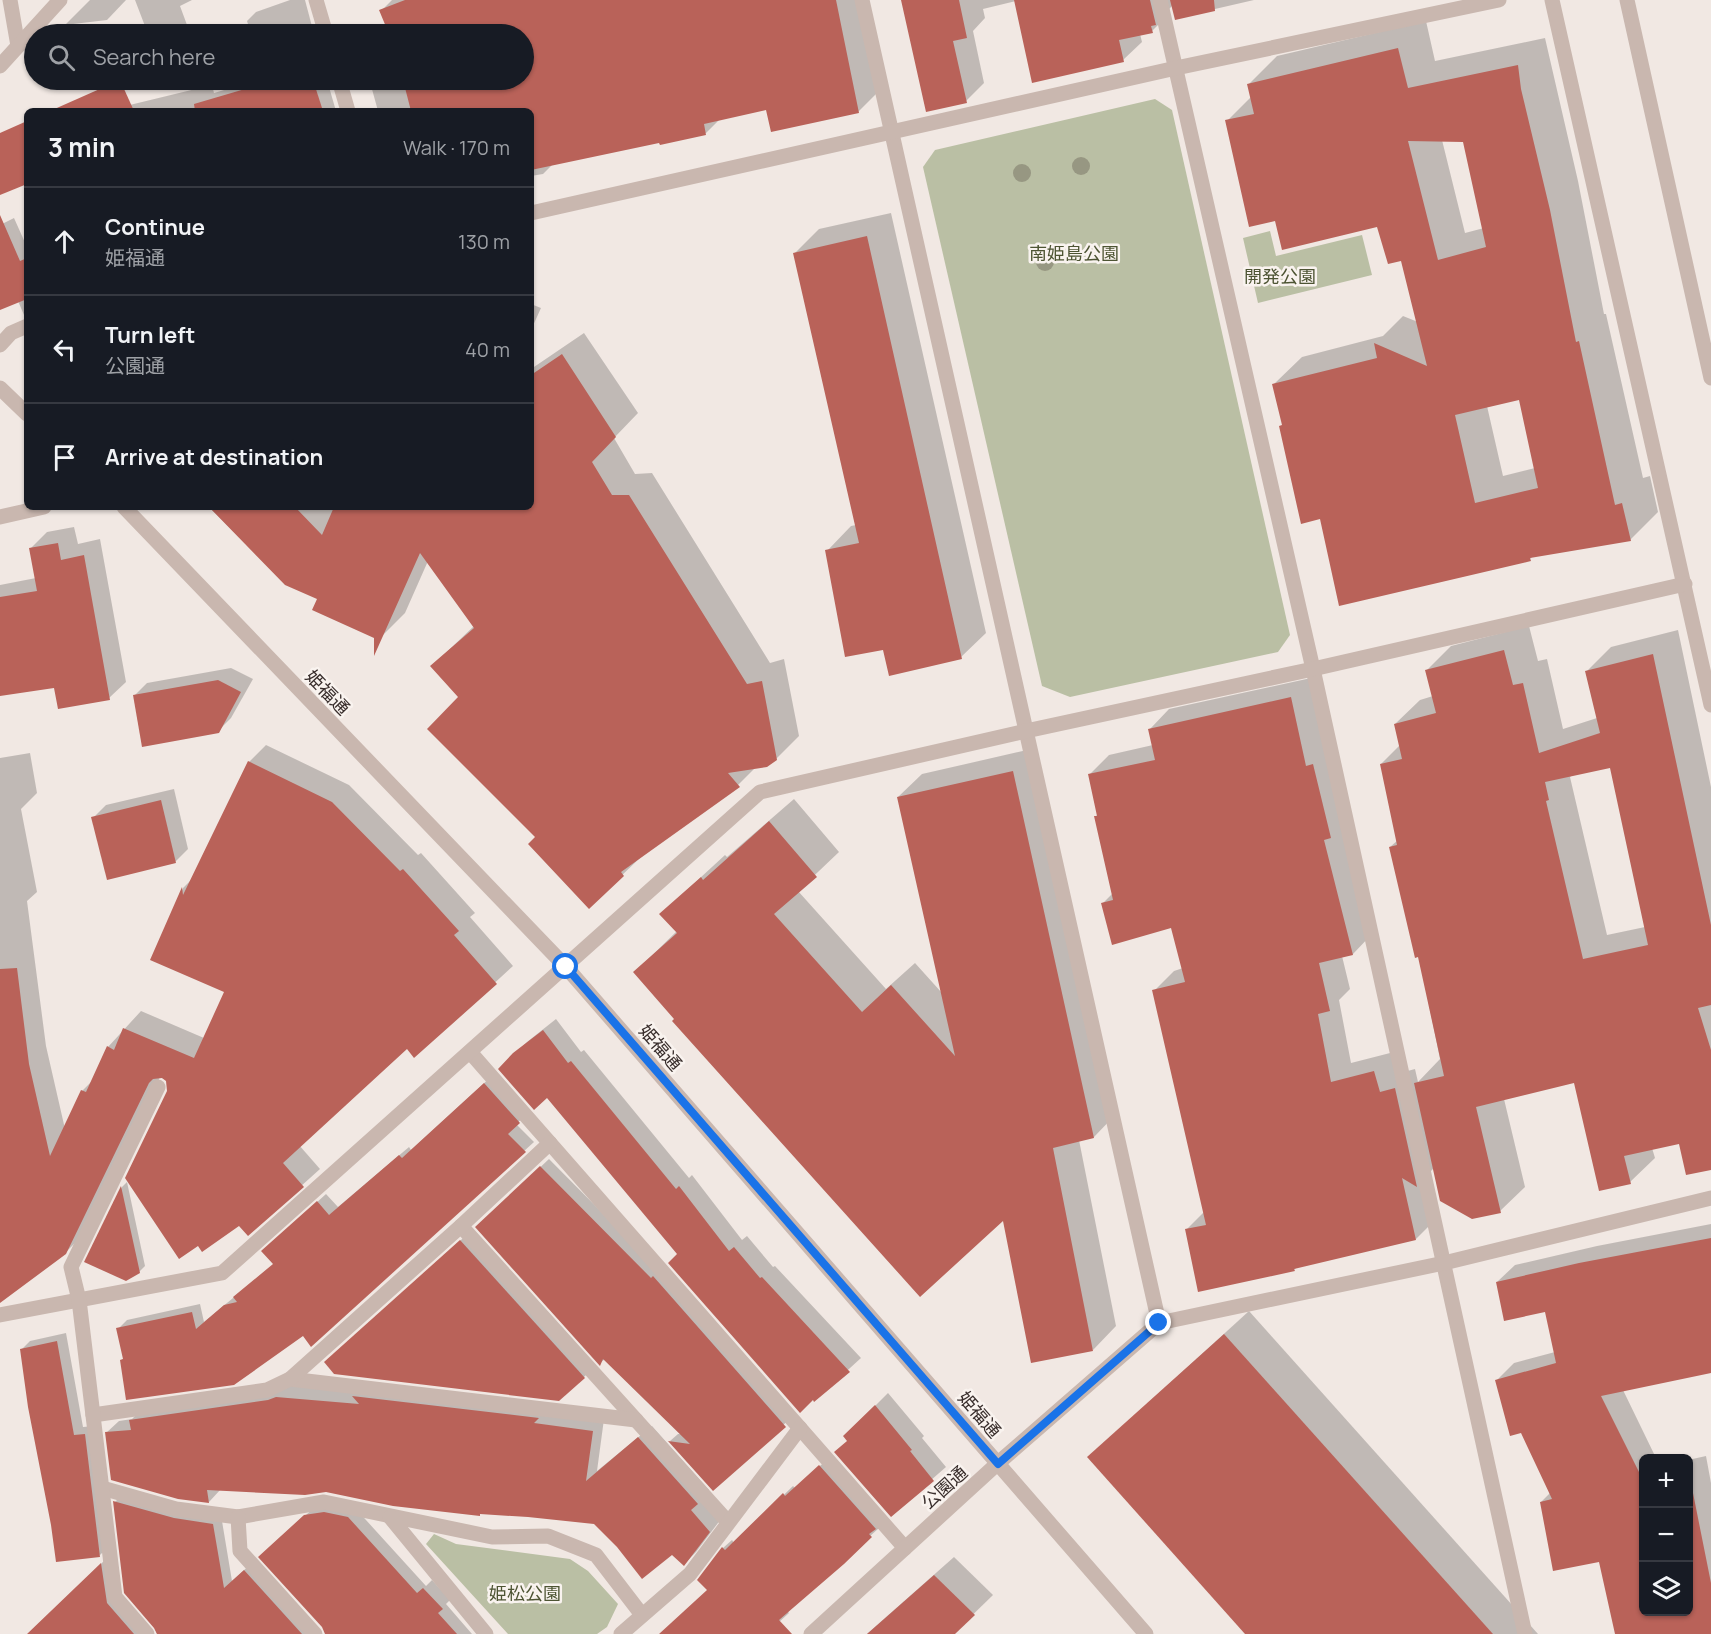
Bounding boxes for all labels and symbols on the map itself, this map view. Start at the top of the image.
park label: 南姫島公園 [1029,241,1119,265]
park label: 開発公園 [1244,264,1316,288]
street label: 姫福通 [301,664,355,720]
route start [552,953,578,979]
street label: 姫福通 [634,1019,688,1075]
route end [1145,1309,1171,1335]
street label: 姫福通 [953,1386,1007,1442]
street label: 公園通 [916,1460,972,1514]
park label: 姫松公園 [489,1581,561,1605]

